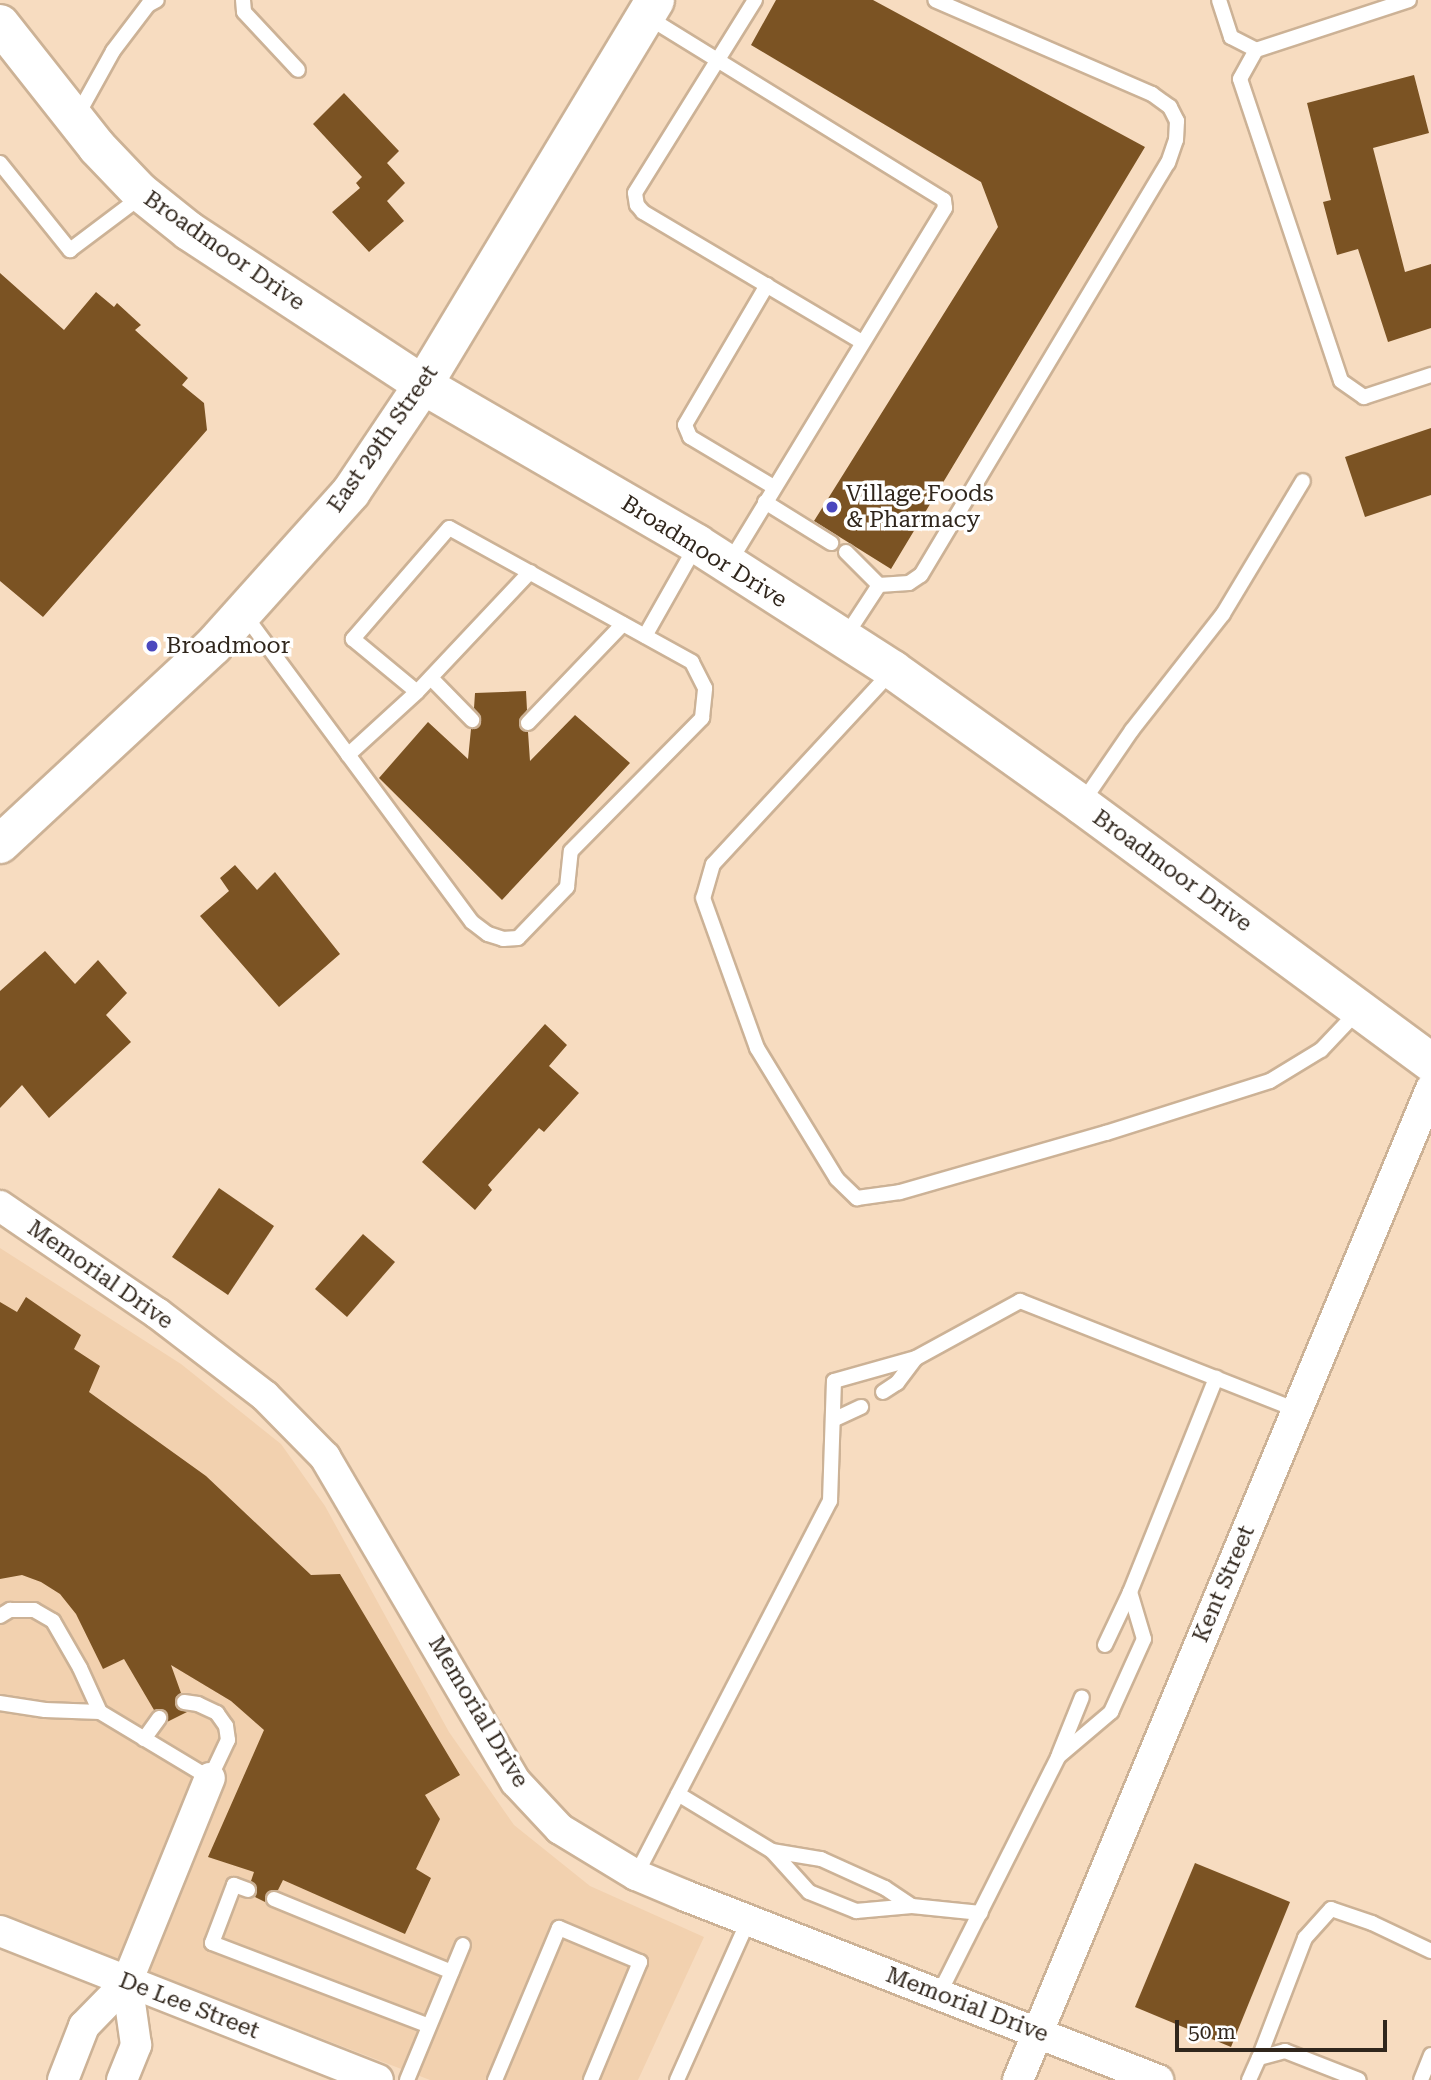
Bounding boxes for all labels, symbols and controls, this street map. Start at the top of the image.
street label: Broadmoor Drive [138,185,310,317]
street label: East 29th Street [322,360,444,518]
place label: Village Foods & Pharmacy [846,480,994,534]
street label: Broadmoor Drive [616,490,792,614]
marker: Village Foods & Pharmacy [824,499,840,515]
place label: Broadmoor [166,632,290,660]
marker: Broadmoor [144,638,160,654]
street label: Broadmoor Drive [1087,804,1257,938]
street label: Memorial Drive [22,1214,178,1336]
street label: Kent Street [1187,1521,1261,1647]
street label: Memorial Drive [422,1631,534,1793]
street label: Memorial Drive [882,1961,1052,2049]
street label: De Lee Street [115,1967,263,2045]
scale bar [1179,2007,1391,2050]
text: 50 m [1188,2020,1236,2044]

